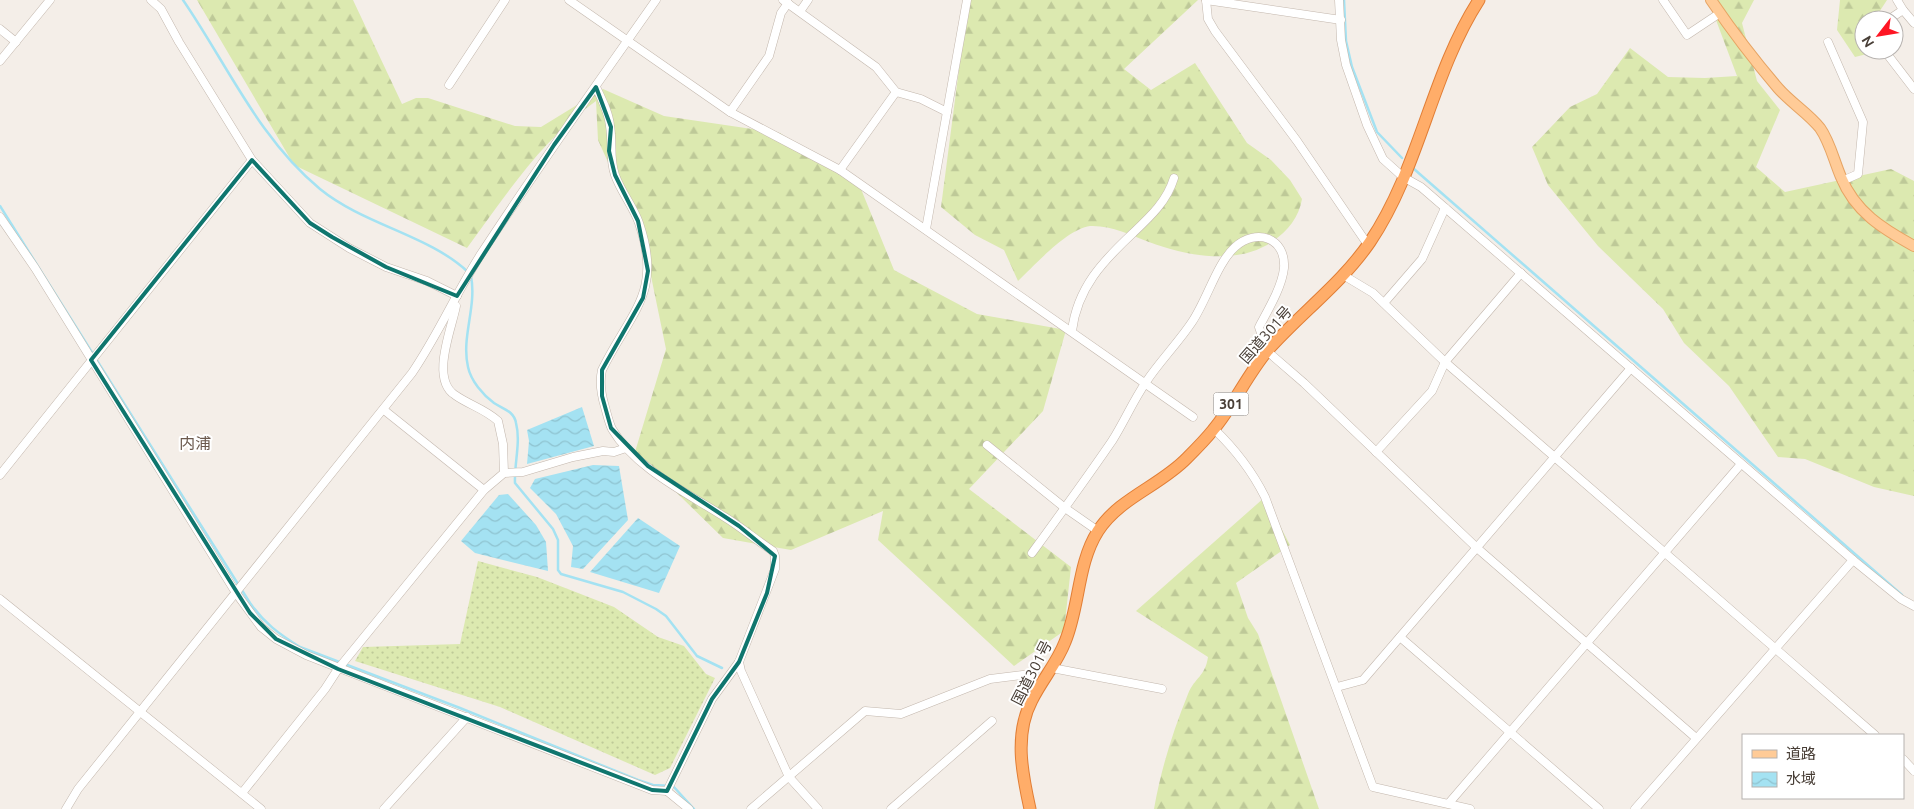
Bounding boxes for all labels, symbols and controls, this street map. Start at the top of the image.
north arrow [1854,10,1904,60]
text: N [1858,33,1877,50]
street label: 国道301号 [1236,303,1295,367]
road number: 301 [1214,392,1248,416]
district label: 内浦 [179,434,211,452]
street label: 国道301号 [1008,638,1055,708]
legend [1742,734,1904,799]
text: 道路 [1786,745,1816,762]
text: 水域 [1786,770,1816,787]

